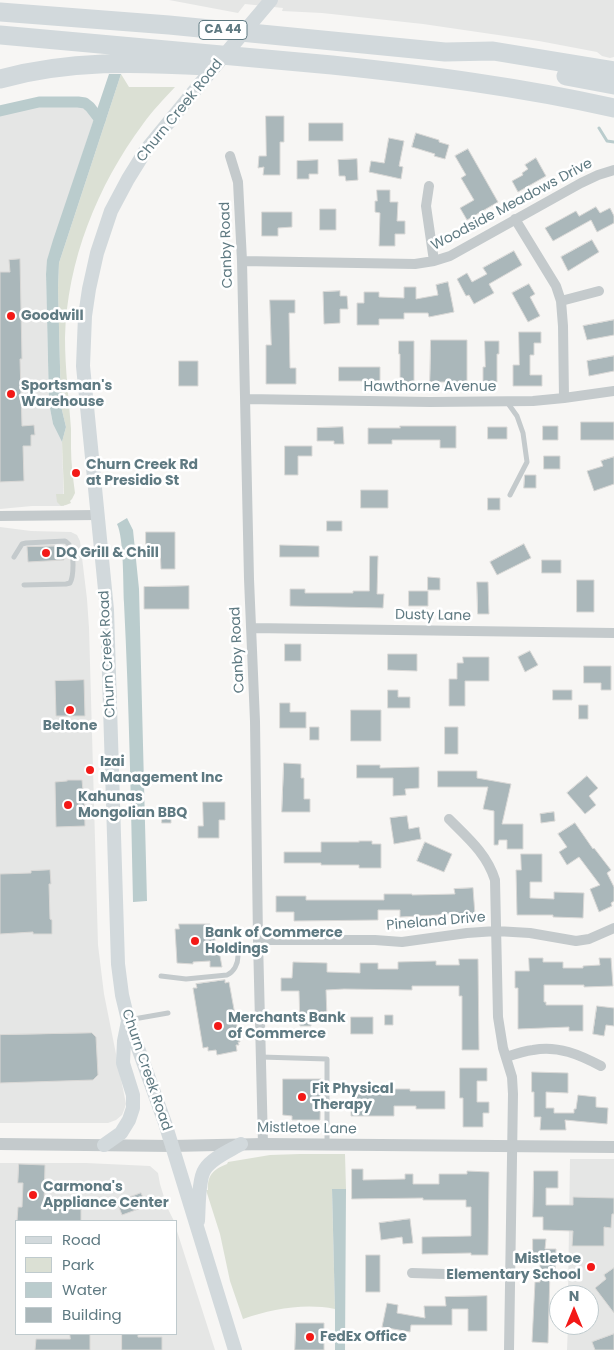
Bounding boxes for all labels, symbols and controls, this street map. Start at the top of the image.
road number: CA 44 [199,20,247,40]
street label: Churn Creek Road [133,56,227,166]
street label: Woodside Meadows Drive [429,155,595,255]
street label: Canby Road [217,201,237,289]
place label: Goodwill [21,308,84,324]
marker: Goodwill [5,310,17,322]
place label: Sportsman's Warehouse [21,378,112,411]
street label: Hawthorne Avenue [364,379,496,395]
marker: Sportsman's Warehouse [5,388,17,400]
place label: Churn Creek Rd at Presidio St [86,457,198,490]
marker: Churn Creek Rd at Presidio St [70,467,82,479]
place label: DQ Grill & Chill [56,545,159,561]
marker: DQ Grill & Chill [40,547,52,559]
street label: Churn Creek Road [96,590,120,718]
street label: Canby Road [227,606,249,694]
street label: Dusty Lane [395,607,471,625]
marker: Beltone [64,704,76,716]
place label: Beltone [43,718,97,734]
place label: Izai Management Inc [100,754,223,786]
marker: Izai Management Inc [84,764,96,776]
place label: Kahunas Mongolian BBQ [78,789,187,822]
marker: Kahunas Mongolian BBQ [62,799,74,811]
street label: Pineland Drive [386,909,486,935]
place label: Bank of Commerce Holdings [205,925,343,958]
marker: Bank of Commerce Holdings [189,935,201,947]
street label: Churn Creek Road [117,1007,175,1133]
place label: Merchants Bank of Commerce [228,1010,346,1042]
marker: Merchants Bank of Commerce [212,1020,224,1032]
place label: Fit Physical Therapy [312,1081,394,1114]
marker: Fit Physical Therapy [296,1091,308,1103]
street label: Mistletoe Lane [257,1120,357,1138]
place label: Carmona's Appliance Center [43,1179,169,1212]
marker: Carmona's Appliance Center [27,1189,39,1201]
legend [15,1220,178,1335]
text: Road [62,1229,101,1250]
place label: Mistletoe Elementary School [446,1251,581,1284]
text: Park [62,1254,94,1275]
marker: Mistletoe Elementary School [585,1261,597,1273]
text: Water [62,1279,107,1300]
north arrow [549,1285,599,1335]
text: N [569,1286,579,1306]
text: Building [62,1304,122,1325]
place label: FedEx Office [320,1329,407,1345]
marker: FedEx Office [304,1331,316,1343]

